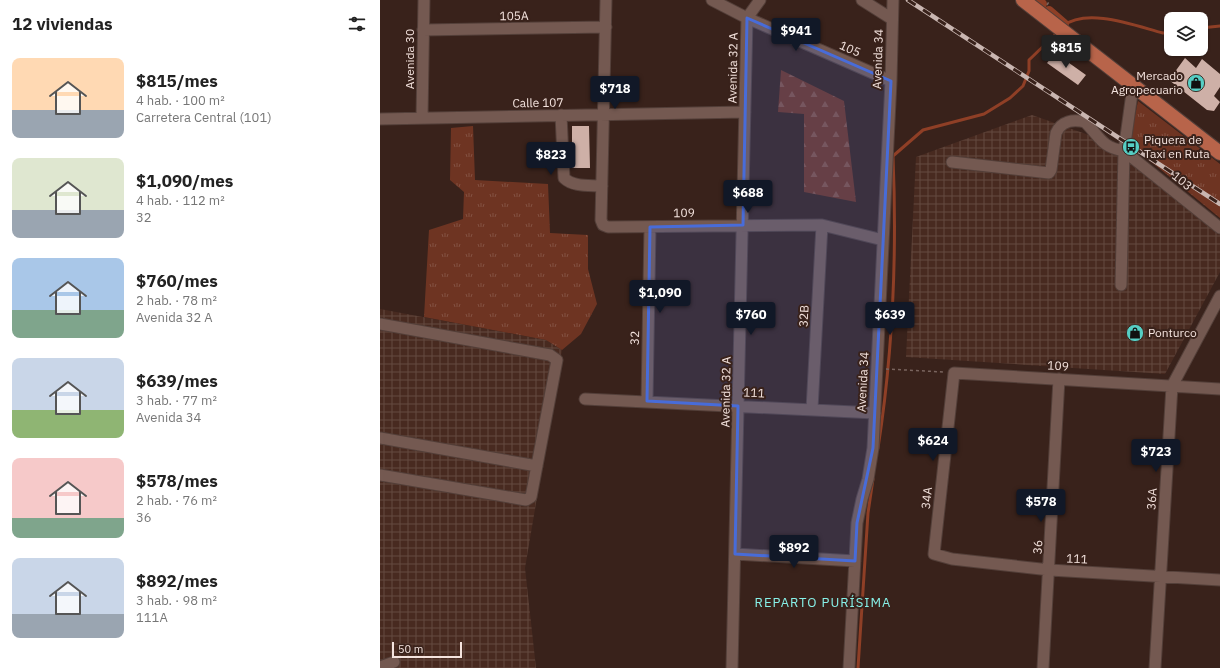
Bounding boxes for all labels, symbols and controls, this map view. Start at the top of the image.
street label: 105A [499,8,529,23]
map controls [1164,12,1208,56]
button: layers [1164,12,1208,56]
text: 12 viviendas [12,13,113,35]
icon: filters [346,13,368,35]
pin: $941 [772,18,820,52]
text: $941 [780,22,812,39]
street label: Avenida 30 [402,29,417,89]
street label: Avenida 34 [869,29,886,89]
street label: Avenida 32 A [724,32,741,104]
pin: $815 [1042,35,1090,69]
street label: 105 [837,37,863,60]
text: $815 [1050,39,1082,56]
place label: Mercado Agropecuario [1111,68,1183,97]
text: $815/mes [136,70,218,92]
shop icon: Mercado Agropecuario [1186,73,1206,93]
icon: home [44,74,92,122]
pin: $718 [591,76,639,110]
text: $718 [599,80,631,97]
text: 4 hab. · 100 m² [136,92,225,109]
street label: Calle 107 [512,95,564,110]
text: Carretera Central (101) [136,109,272,126]
place label: Piquera de Taxi en Ruta [1144,132,1210,161]
bus stop icon: Piquera de Taxi en Ruta [1121,137,1141,157]
pin: $823 [527,142,575,176]
text: $823 [535,146,567,163]
street label: 103 [1169,168,1195,193]
text: $1,090/mes [136,170,233,192]
icon: home [44,174,92,222]
pin: $688 [724,180,772,214]
text: $688 [732,184,764,201]
text: 4 hab. · 112 m² [136,192,225,209]
street label: 109 [673,205,695,220]
text: 32 [136,209,152,226]
text: $760/mes [136,270,218,292]
icon: home [44,274,92,322]
pin: $1,090 [627,280,693,314]
text: $1,090 [638,284,682,301]
text: 2 hab. · 78 m² [136,292,217,309]
pin: $760 [727,302,775,336]
pin: $639 [866,302,914,336]
street label: 32B [795,304,812,327]
text: $760 [735,306,767,323]
text: $639 [874,306,906,323]
text: Avenida 32 A [136,309,213,326]
shop icon: Ponturco [1125,323,1145,343]
place label: Ponturco [1148,325,1197,340]
street label: 32 [627,331,642,345]
street label: Avenida 34 [853,351,872,412]
street label: Avenida 32 A [717,356,734,428]
street label: 109 [1047,357,1069,374]
text: $639/mes [136,370,218,392]
icon: home [44,374,92,422]
street label: 111 [743,384,765,401]
text: 3 hab. · 77 m² [136,392,217,409]
text: Avenida 34 [136,409,201,426]
pin: $624 [909,428,957,462]
text: $624 [917,432,949,449]
pin: $723 [1132,439,1180,473]
text: $723 [1140,443,1172,460]
text: $578/mes [136,470,218,492]
icon: home [44,474,92,522]
street label: 34A [918,486,935,510]
street label: 36A [1143,487,1160,511]
pin: $578 [1017,489,1065,523]
text: 2 hab. · 76 m² [136,492,217,509]
text: $578 [1025,493,1057,510]
text: 36 [136,509,152,526]
pin: $892 [770,535,818,569]
text: $892 [778,539,810,556]
street label: 36 [1030,539,1045,555]
street label: 111 [1066,550,1088,567]
text: $892/mes [136,570,218,592]
icon: home [44,574,92,622]
text: 3 hab. · 98 m² [136,592,217,609]
district label: REPARTO PURÍSIMA [755,594,891,611]
text: 111A [136,609,168,626]
scale bar [392,640,462,659]
text: 50 m [398,642,423,656]

